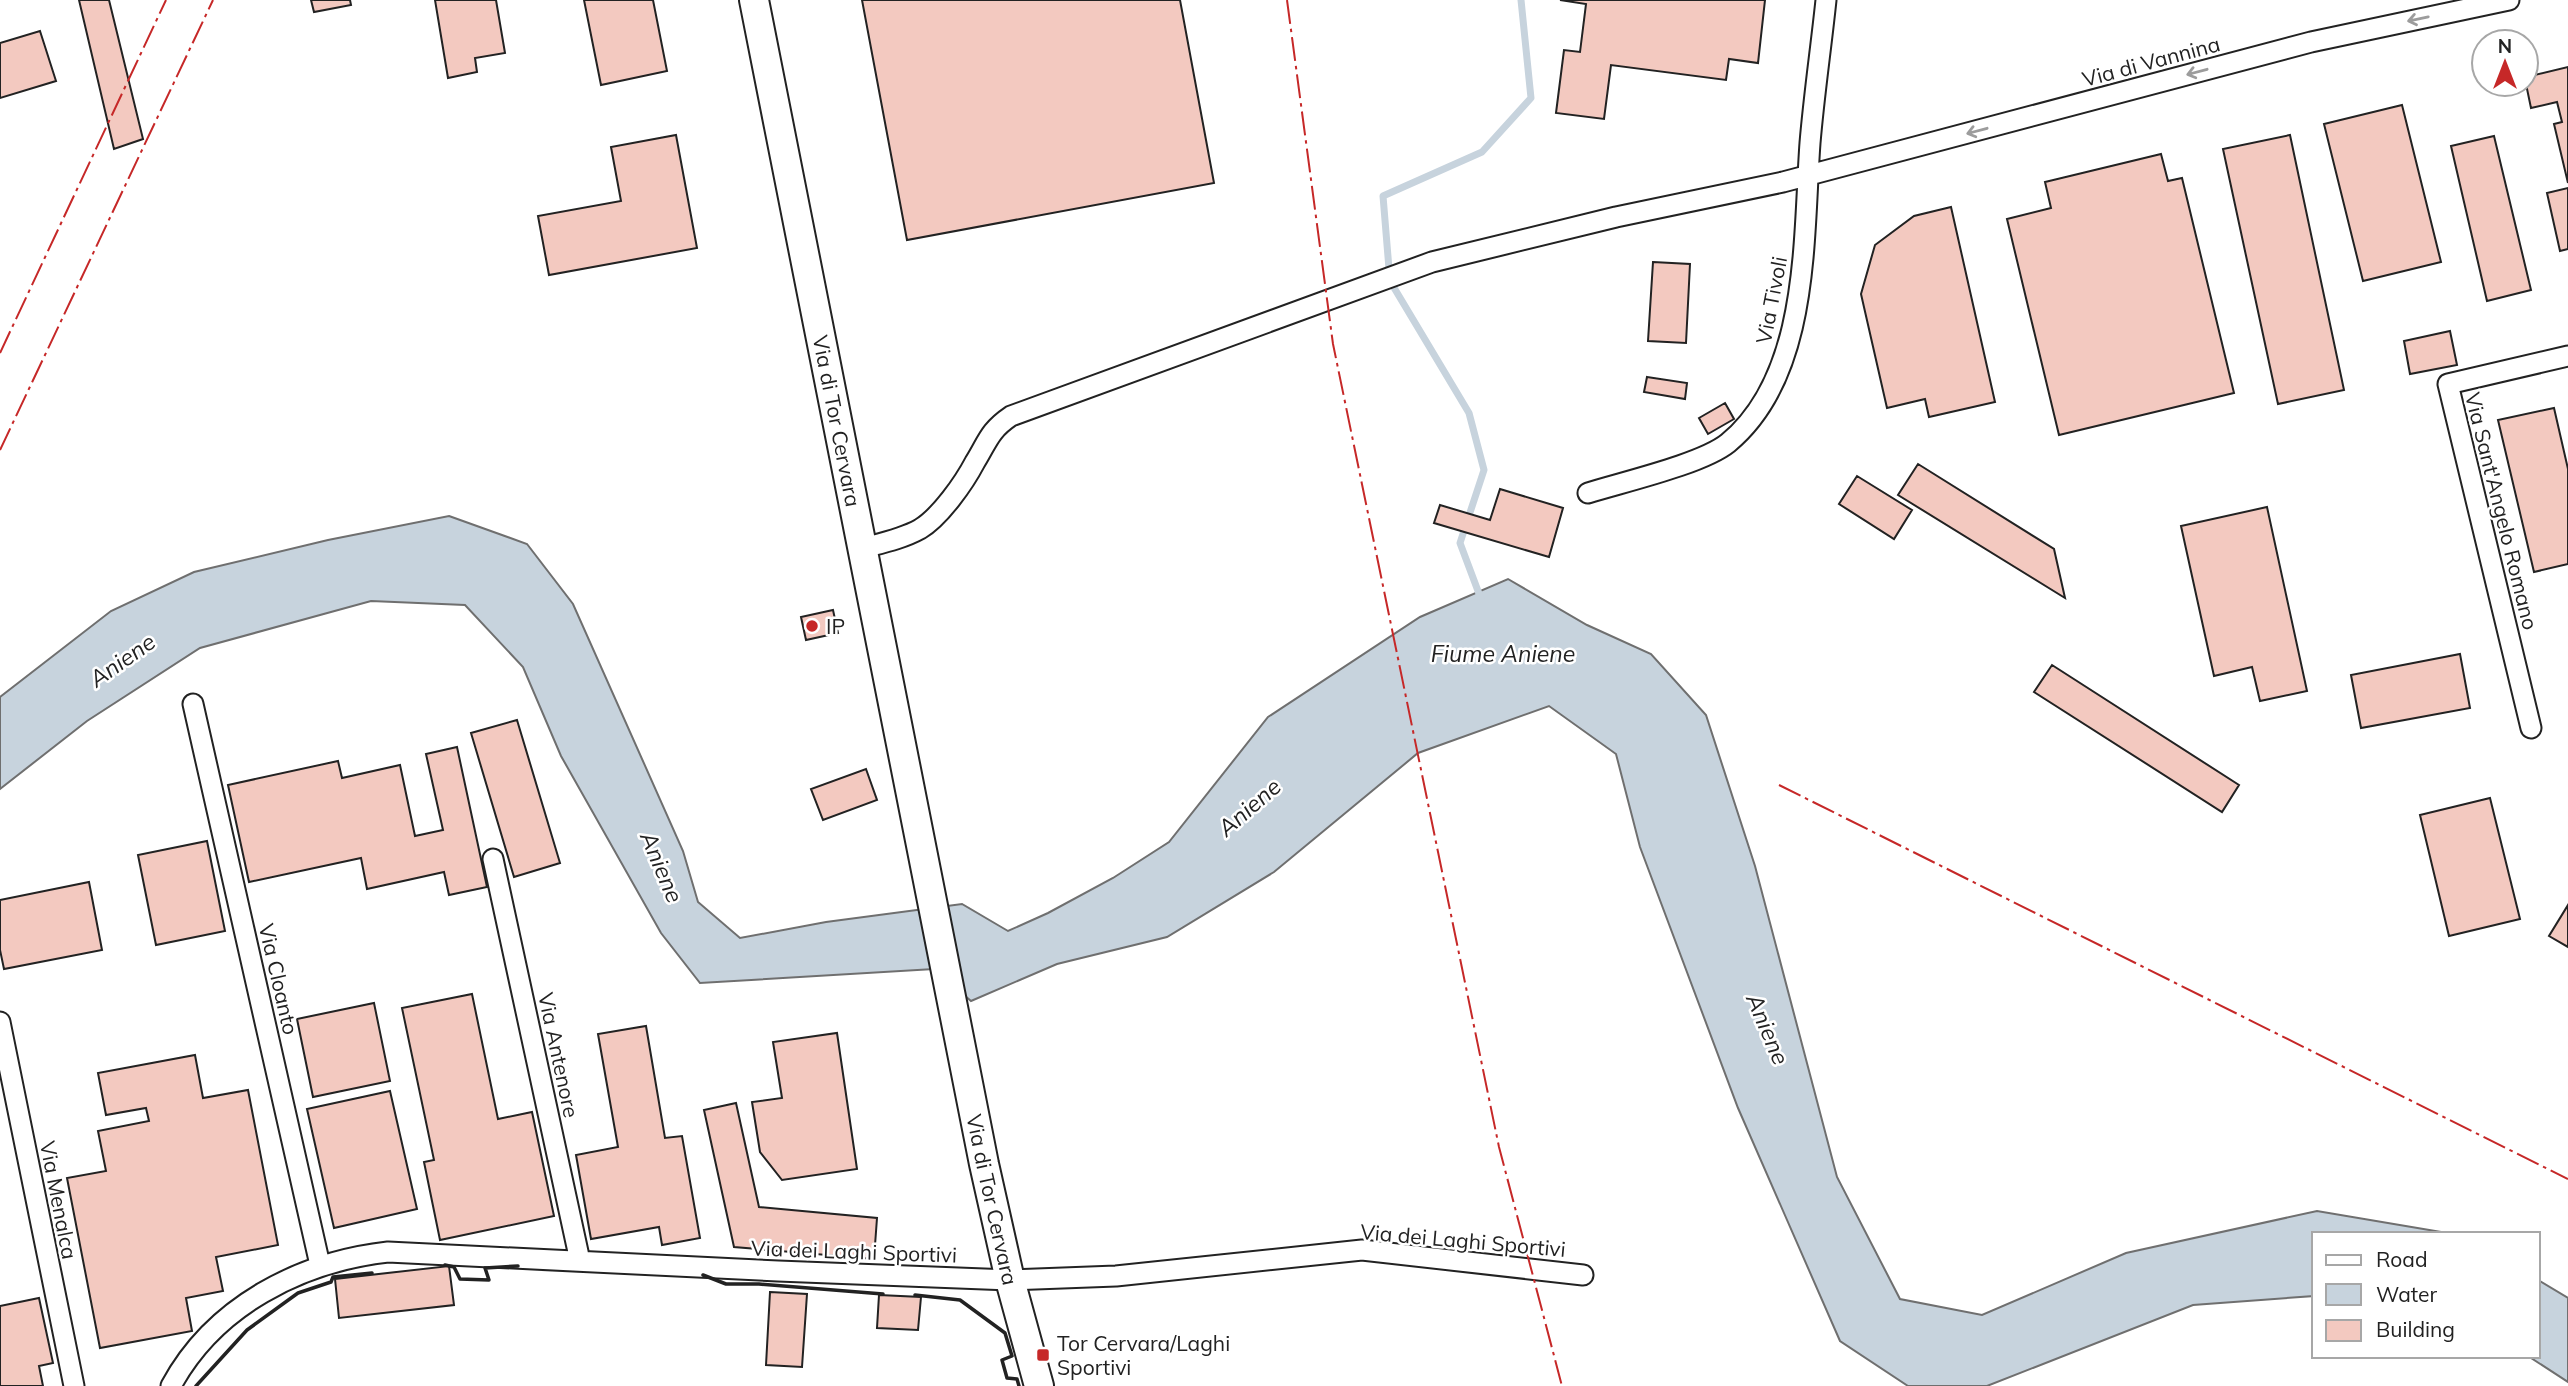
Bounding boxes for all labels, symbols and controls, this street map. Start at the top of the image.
one-way arrow [2407,13,2430,27]
north arrow [2470,28,2540,98]
street label: Via di Vannina [2079,30,2223,92]
text: N [2498,34,2512,58]
one-way arrow [2186,67,2208,80]
one-way arrow [1966,125,1989,138]
street label: Via Tivoli [1750,254,1792,346]
street label: Via di Tor Cervara [808,333,867,509]
street label: Via Sant'Angelo Romano [2460,390,2544,632]
place label: IP [826,613,845,639]
marker: IP [804,618,820,634]
water label: Aniene [82,627,161,694]
water label: Fiume Aniene [1431,639,1575,668]
water label: Aniene [1211,772,1287,843]
water label: Aniene [634,826,690,907]
street label: Via Cloanto [254,921,304,1037]
water label: Aniene [1740,988,1796,1069]
street label: Via Antenore [533,990,585,1120]
street label: Via di Tor Cervara [961,1112,1024,1287]
street label: Via Menalca [35,1139,83,1261]
street label: Via dei Laghi Sportivi [1359,1218,1567,1262]
legend [2312,1232,2540,1358]
street label: Via dei Laghi Sportivi [751,1234,957,1268]
text: Road [2376,1246,2427,1272]
text: Water [2376,1281,2437,1307]
text: Building [2376,1316,2455,1342]
place label: Tor Cervara/Laghi Sportivi [1057,1330,1230,1380]
marker: Tor Cervara/Laghi Sportivi [1035,1347,1051,1363]

